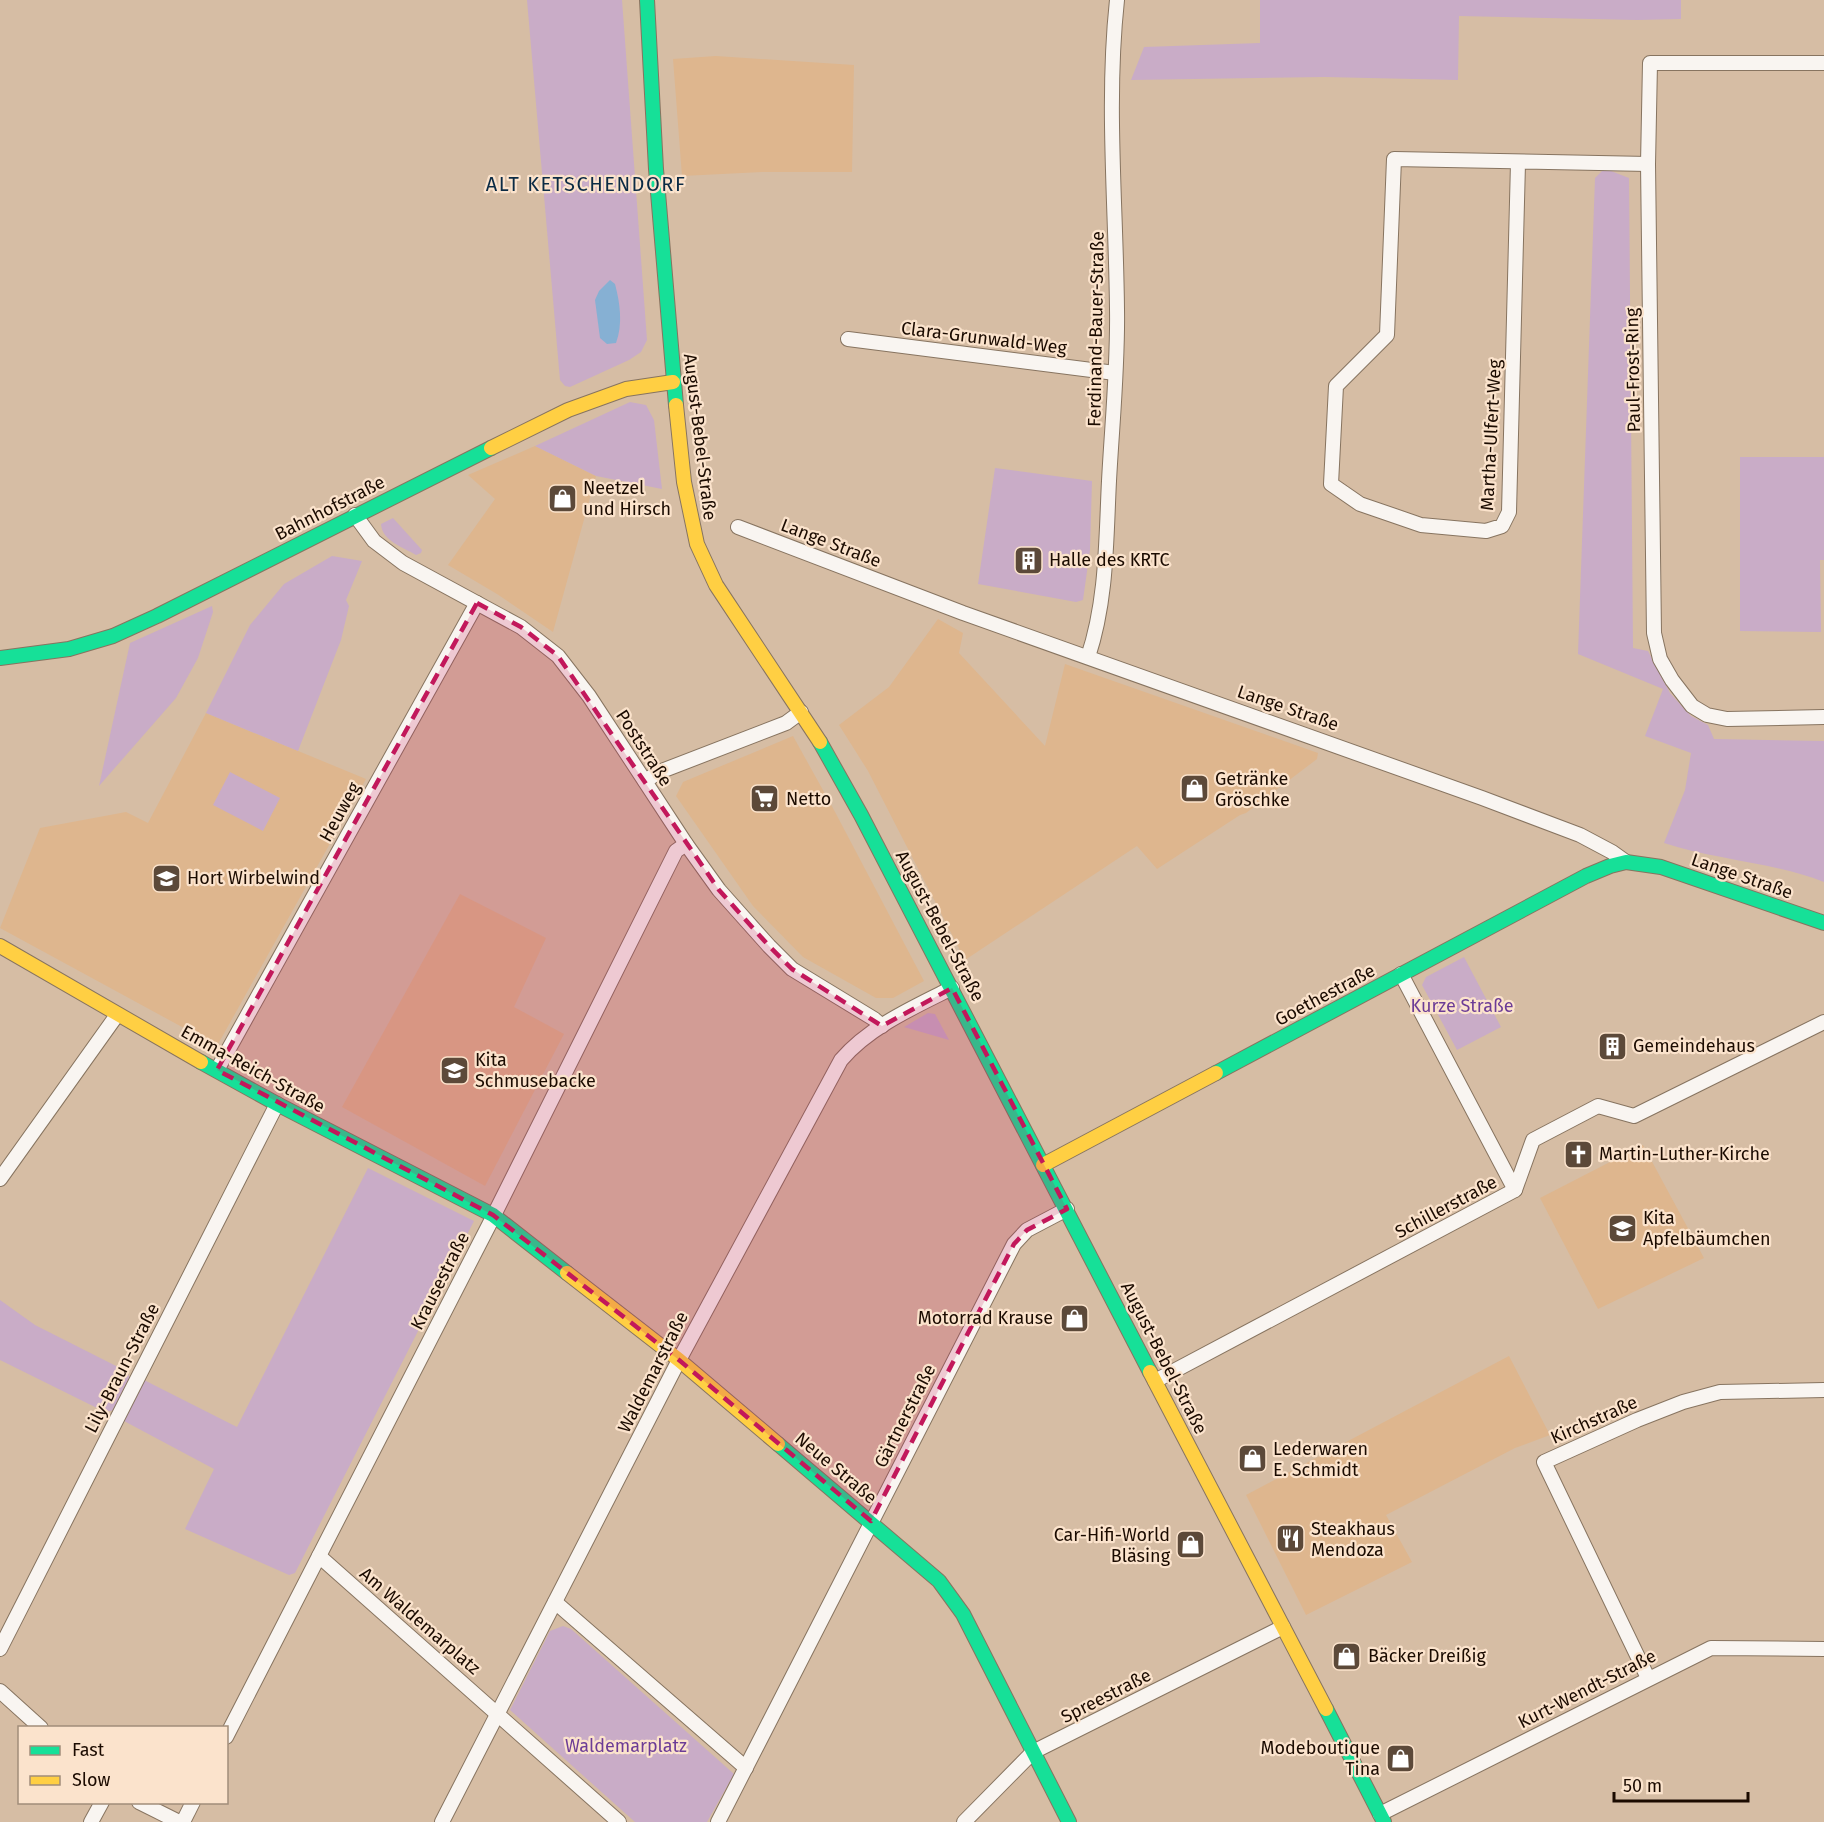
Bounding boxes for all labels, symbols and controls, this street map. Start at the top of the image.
district label: ALT KETSCHENDORF [486,172,686,196]
street label: Ferdinand-Bauer-Straße [1083,231,1109,427]
street label: Paul-Frost-Ring [1621,307,1645,432]
street label: Clara-Grunwald-Weg [900,317,1069,359]
street label: August-Bebel-Straße [679,352,721,522]
street label: Martha-Ulfert-Weg [1476,358,1506,511]
street label: Bahnhofstraße [271,471,389,545]
place label: Neetzel und Hirsch [583,477,671,520]
shop icon: Neetzel und Hirsch [546,482,578,514]
street label: Lange Straße [778,514,884,572]
building icon: Halle des KRTC [1012,544,1044,576]
place label: Halle des KRTC [1049,549,1170,571]
street label: Lange Straße [1234,680,1342,736]
street label: Poststraße [611,706,677,790]
place label: Getränke Gröschke [1215,768,1290,811]
shop icon: Getränke Gröschke [1178,773,1210,805]
street label: Heuweg [315,778,366,846]
supermarket icon: Netto [749,783,781,815]
place label: Netto [786,788,831,810]
street label: August-Bebel-Straße [891,847,989,1005]
street label: Lange Straße [1688,848,1796,904]
school or university icon: Hort Wirbelwind [150,862,182,894]
place label: Hort Wirbelwind [187,867,320,889]
street label: Goethestraße [1271,959,1379,1031]
park label: Kurze Straße [1411,995,1513,1017]
street label: Emma-Reich-Straße [177,1020,329,1118]
building icon: Gemeindehaus [1596,1030,1628,1062]
place label: Gemeindehaus [1633,1035,1755,1057]
place label: Kita Schmusebacke [475,1049,596,1092]
school or university icon: Kita Schmusebacke [438,1054,470,1086]
church icon: Martin-Luther-Kirche [1562,1138,1594,1170]
place label: Martin-Luther-Kirche [1599,1143,1770,1165]
street label: Schillerstraße [1391,1171,1501,1243]
place label: Kita Apfelbäumchen [1643,1207,1771,1250]
school or university icon: Kita Apfelbäumchen [1606,1212,1638,1244]
street label: Krausestraße [406,1228,474,1334]
street label: August-Bebel-Straße [1116,1278,1212,1438]
street label: Lily-Braun-Straße [80,1299,164,1437]
shop icon: Motorrad Krause [1058,1302,1090,1334]
place label: Motorrad Krause [918,1307,1053,1329]
street label: Waldemarstraße [613,1308,693,1436]
street label: Gärtnerstraße [870,1361,940,1471]
street label: Kirchstraße [1547,1391,1641,1449]
street label: Neue Straße [791,1427,881,1509]
place label: Lederwaren E. Schmidt [1273,1438,1368,1481]
shop icon: Lederwaren E. Schmidt [1236,1443,1268,1475]
place label: Steakhaus Mendoza [1311,1518,1395,1561]
restaurant icon: Steakhaus Mendoza [1274,1523,1306,1555]
place label: Car-Hifi-World Bläsing [1054,1524,1171,1567]
shop icon: Car-Hifi-World Bläsing [1175,1529,1207,1561]
street label: Am Waldemarplatz [355,1563,485,1679]
shop icon: Bäcker Dreißig [1331,1640,1363,1672]
place label: Bäcker Dreißig [1368,1645,1487,1667]
street label: Kurt-Wendt-Straße [1514,1645,1660,1733]
street label: Spreestraße [1057,1664,1155,1728]
legend [18,1726,228,1804]
park label: Waldemarplatz [565,1735,687,1757]
place label: Modeboutique Tina [1261,1737,1380,1780]
text: Fast [72,1739,105,1761]
shop icon: Modeboutique Tina [1385,1742,1417,1774]
scale bar [1614,1765,1748,1803]
text: Slow [72,1769,111,1791]
text: 50 m [1623,1775,1662,1797]

